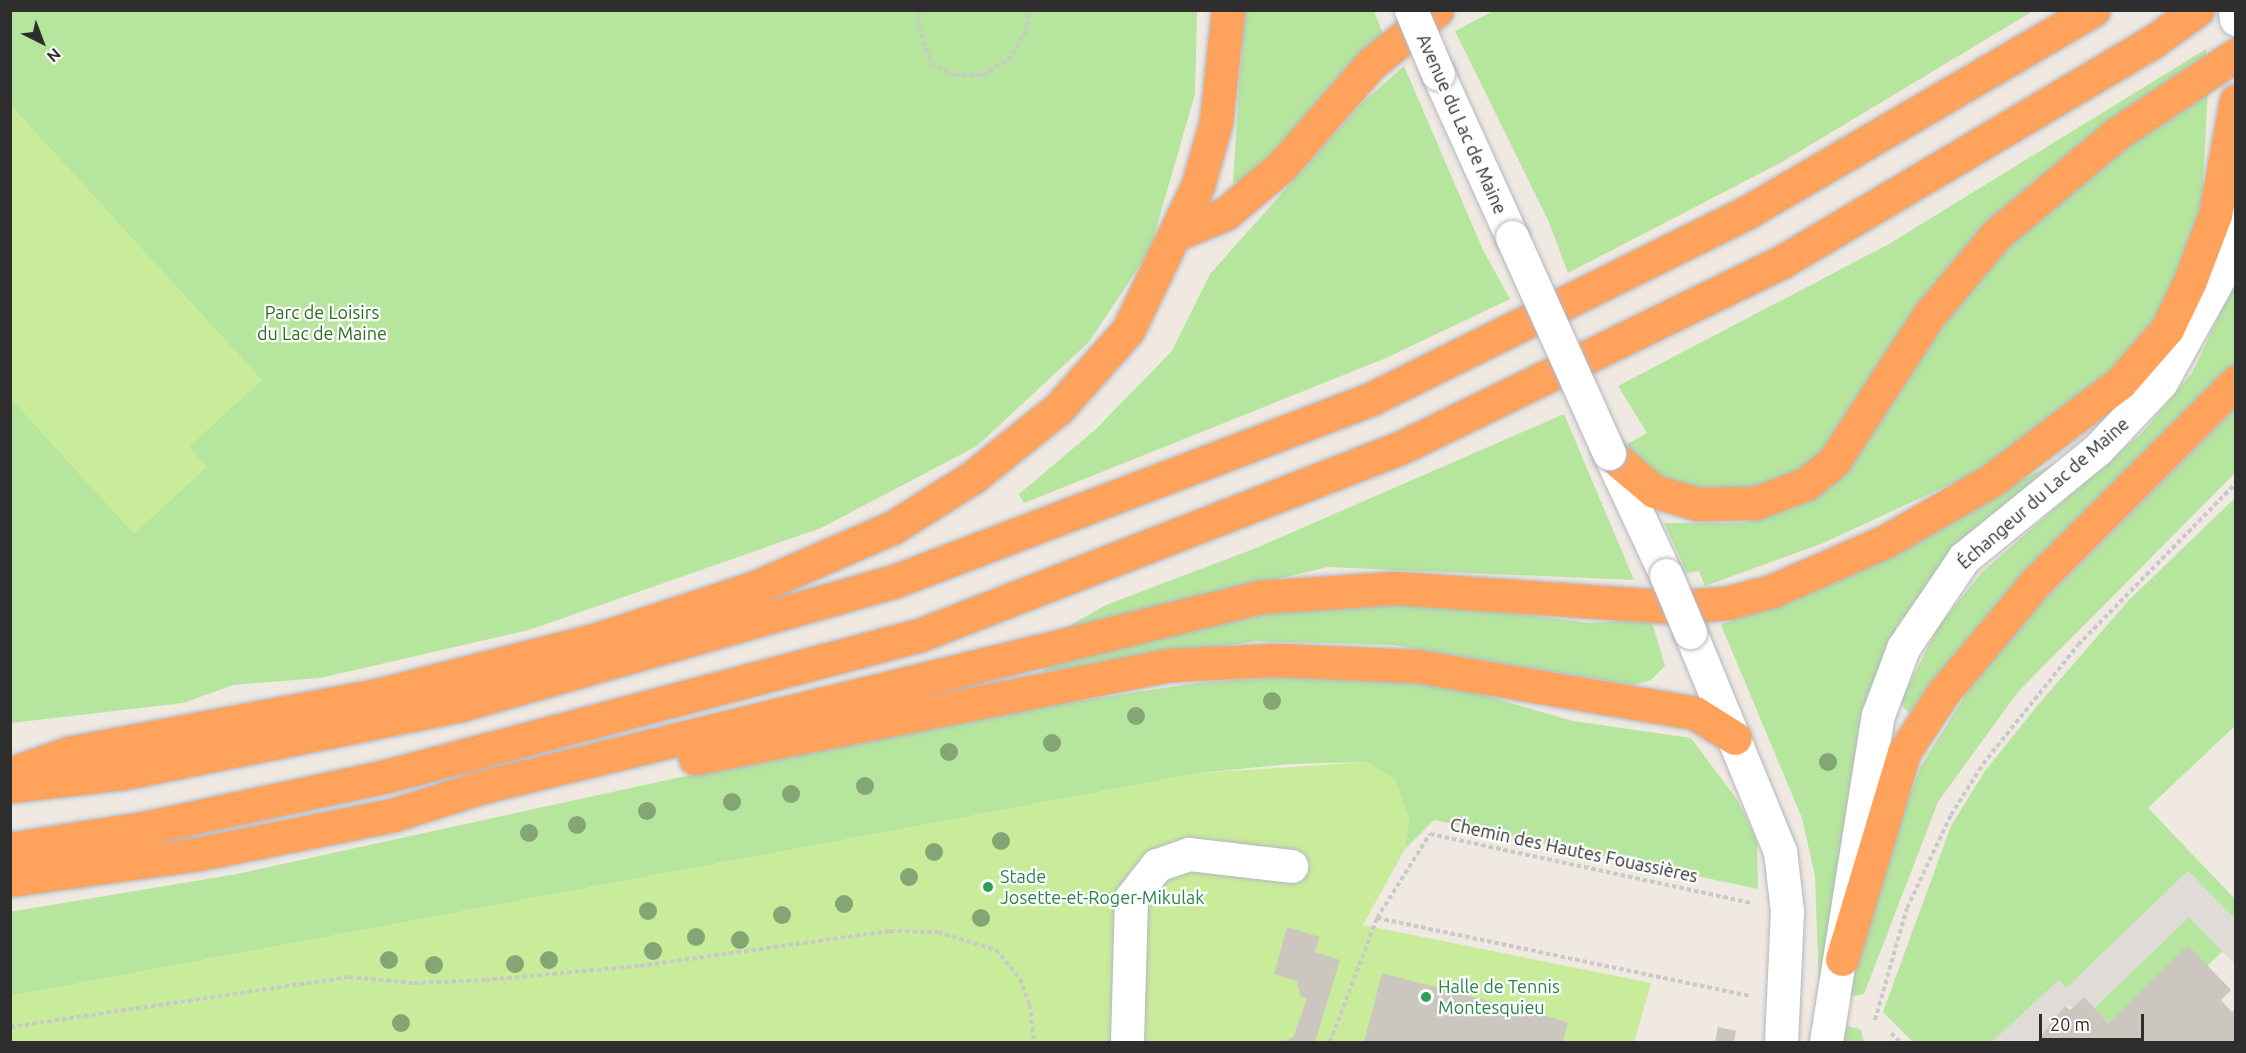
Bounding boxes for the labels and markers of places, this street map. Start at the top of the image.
place label: Stade Josette-et-Roger-Mikulak [1000,866,1204,908]
marker: Stade Josette-et-Roger-Mikulak [981,880,995,894]
place label: Halle de Tennis Montesquieu [1438,976,1560,1018]
marker: Halle de Tennis Montesquieu [1419,990,1433,1004]

